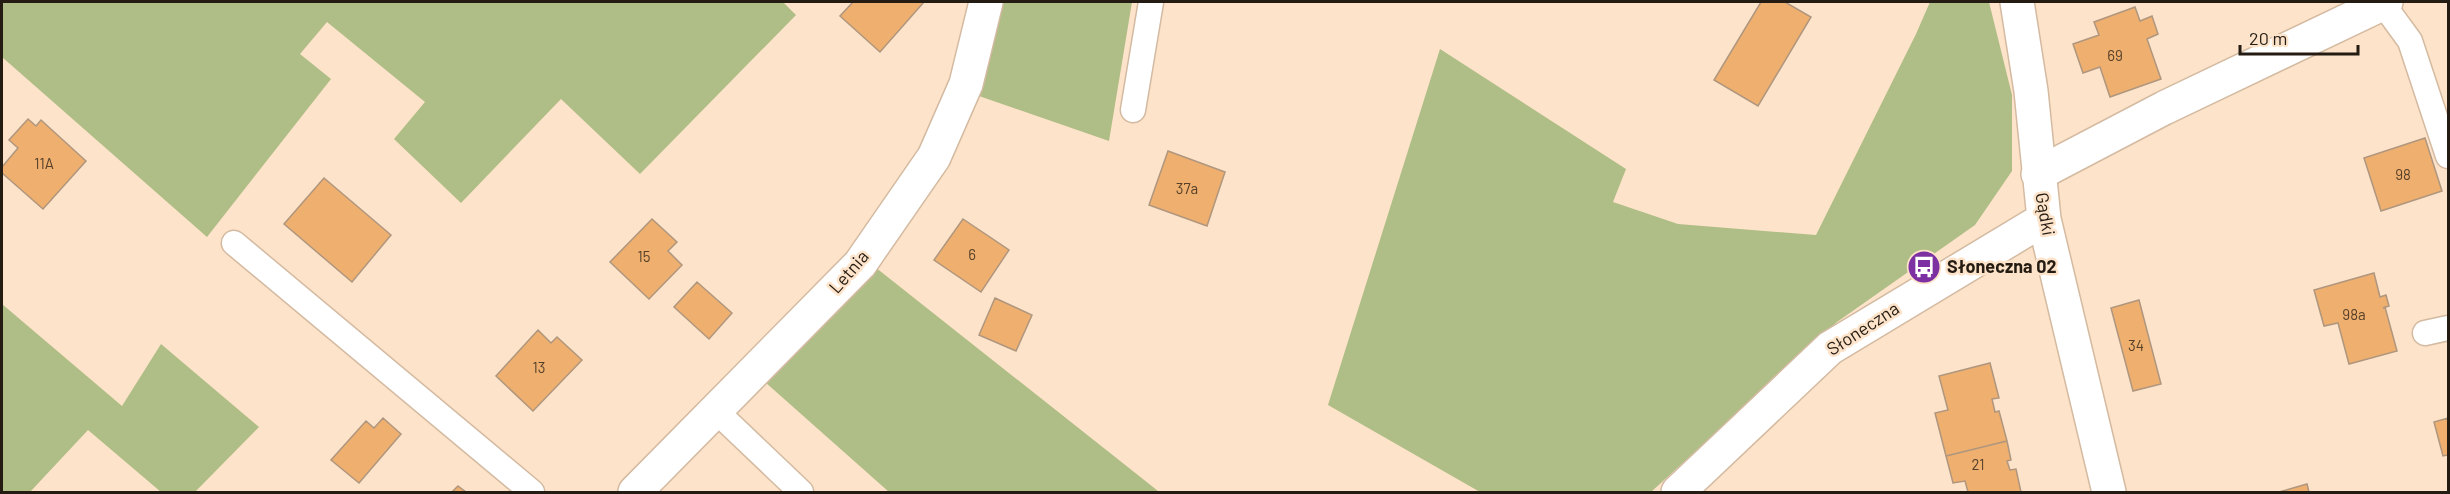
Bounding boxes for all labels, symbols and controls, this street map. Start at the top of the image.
scale bar [2240,18,2358,56]
text: 20 m [2249,27,2287,49]
house number: 69 [2107,46,2123,64]
house number: 11A [34,154,54,172]
house number: 98 [2395,165,2411,183]
house number: 37a [1176,179,1198,197]
street label: Gądki [2031,191,2061,237]
street label: Letnia [824,245,873,297]
house number: 6 [968,245,976,263]
house number: 15 [638,247,650,265]
bus stop icon: Słoneczna 02 [1906,249,1942,285]
place label: Słoneczna 02 [1947,255,2057,277]
street label: Słoneczna [1822,297,1903,360]
house number: 98a [2342,305,2366,323]
house number: 34 [2128,336,2144,354]
house number: 13 [533,358,545,376]
house number: 21 [1971,455,1985,473]

